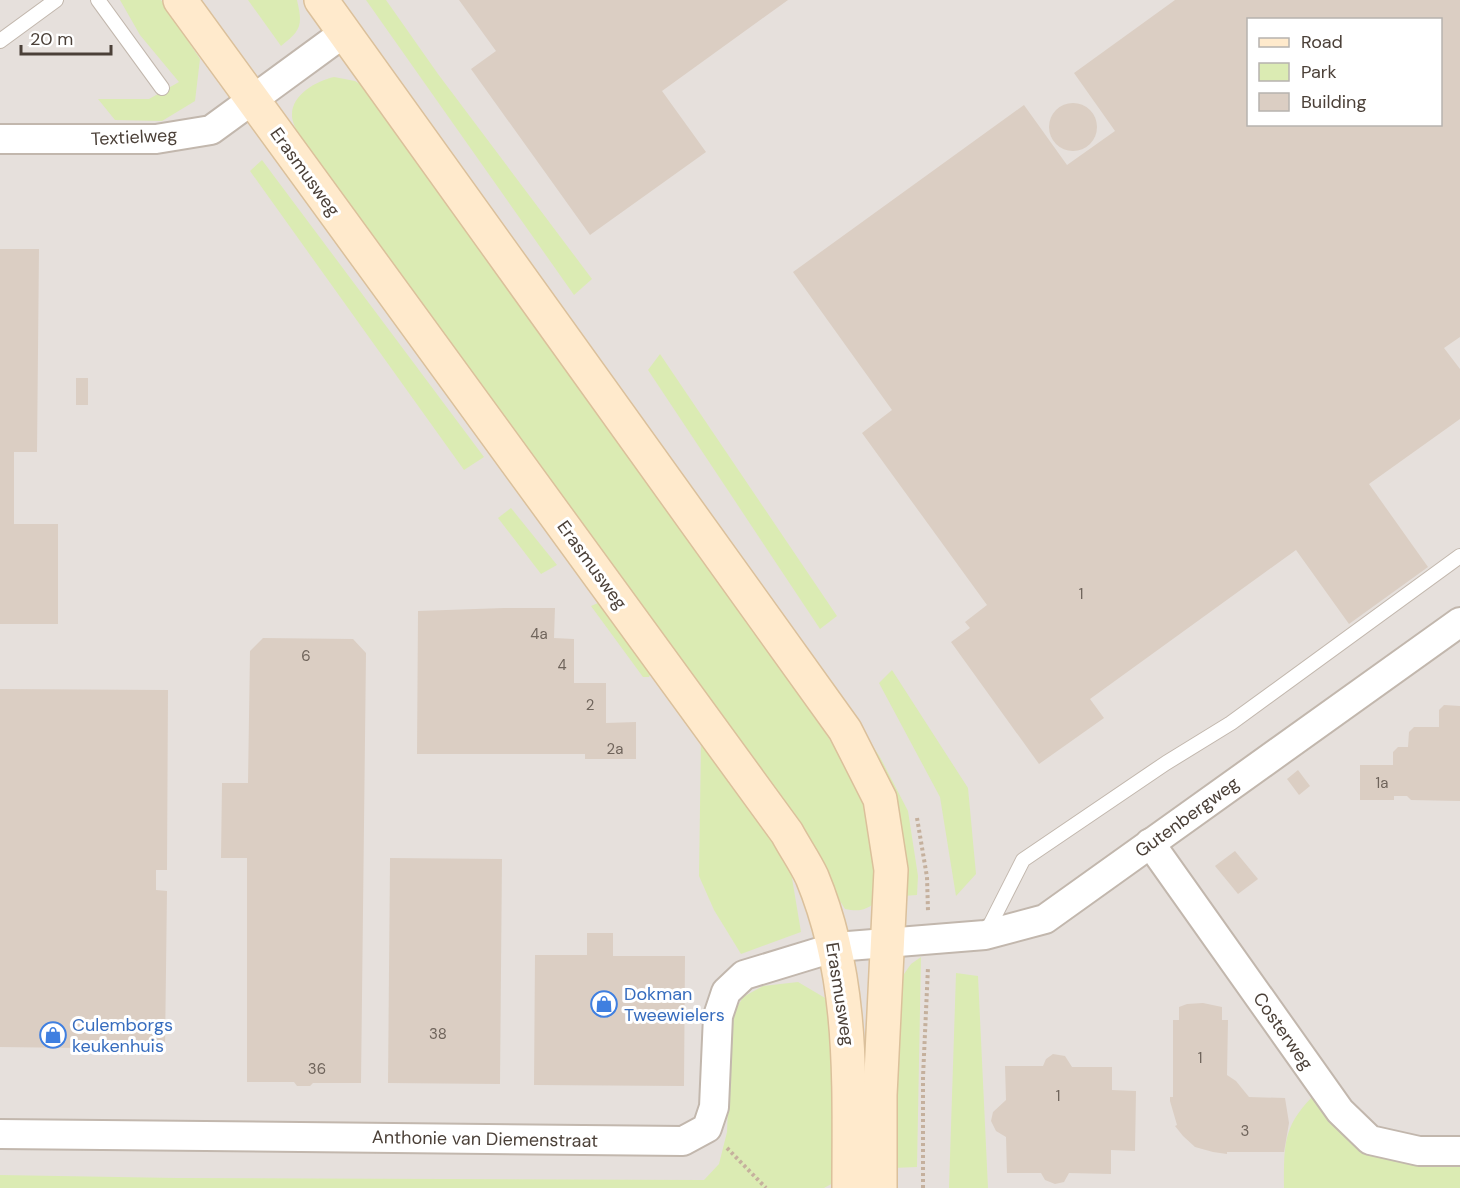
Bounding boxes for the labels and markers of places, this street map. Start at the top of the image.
place label: Dokman Tweewielers [624,982,725,1027]
shop icon: Dokman Tweewielers [589,989,619,1019]
place label: Culemborgs keukenhuis [72,1013,173,1058]
shop icon: Culemborgs keukenhuis [38,1020,68,1050]

